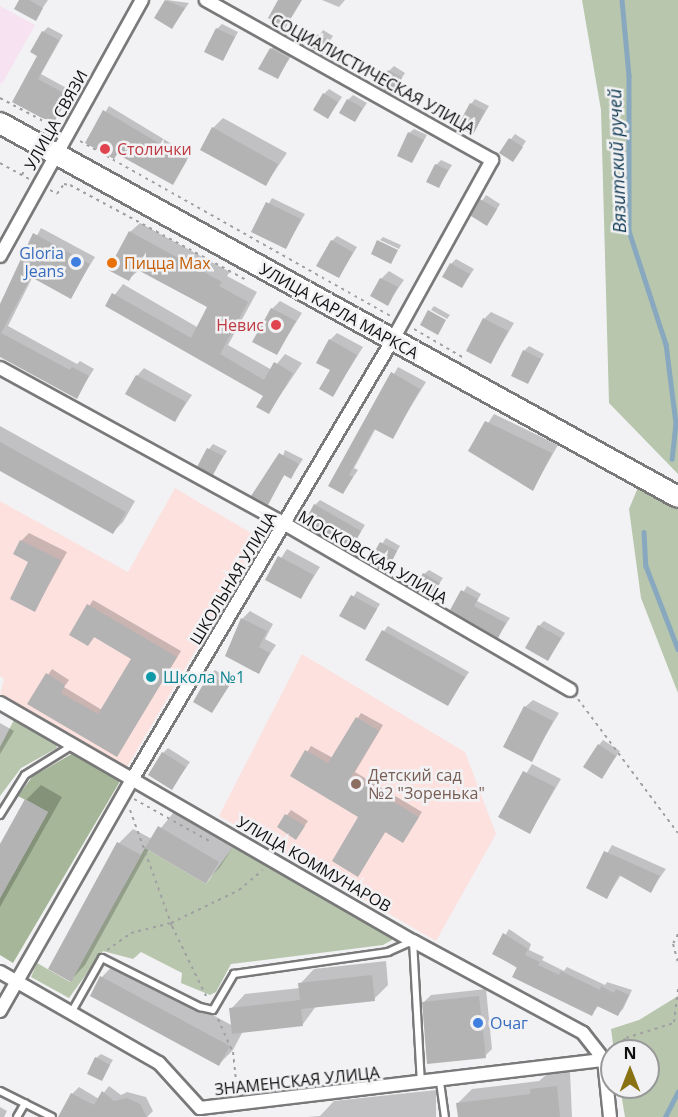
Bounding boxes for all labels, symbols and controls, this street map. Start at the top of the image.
street label: СОЦИАЛИСТИЧЕСКАЯ УЛИЦА [268,10,478,138]
street label: УЛИЦА СВЯЗИ [21,67,91,173]
water label: Вязитский ручей [604,88,630,234]
place label: Столички [117,139,192,159]
marker: Столички [98,142,112,156]
place label: Gloria Jeans [19,243,64,281]
place label: Пицца Max [124,253,211,273]
marker: Gloria Jeans [69,255,83,269]
marker: Пицца Max [105,256,119,270]
street label: УЛИЦА КАРЛА МАРКСА [256,259,422,363]
place label: Невис [216,315,264,335]
marker: Невис [269,318,283,332]
street label: МОСКОВСКАЯ УЛИЦА [295,506,451,608]
street label: ШКОЛЬНАЯ УЛИЦА [186,508,280,648]
place label: Школа №1 [163,667,245,687]
marker: Школа №1 [144,670,158,684]
place label: Детский сад №2 "Зоренька" [368,765,485,803]
marker: Детский сад №2 "Зоренька" [349,777,363,791]
street label: УЛИЦА КОММУНАРОВ [234,812,394,916]
place label: Очаг [490,1013,528,1033]
marker: Очаг [471,1016,485,1030]
north arrow [600,1039,660,1099]
text: N [623,1042,637,1064]
street label: ЗНАМЕНСКАЯ УЛИЦА [214,1063,380,1099]

